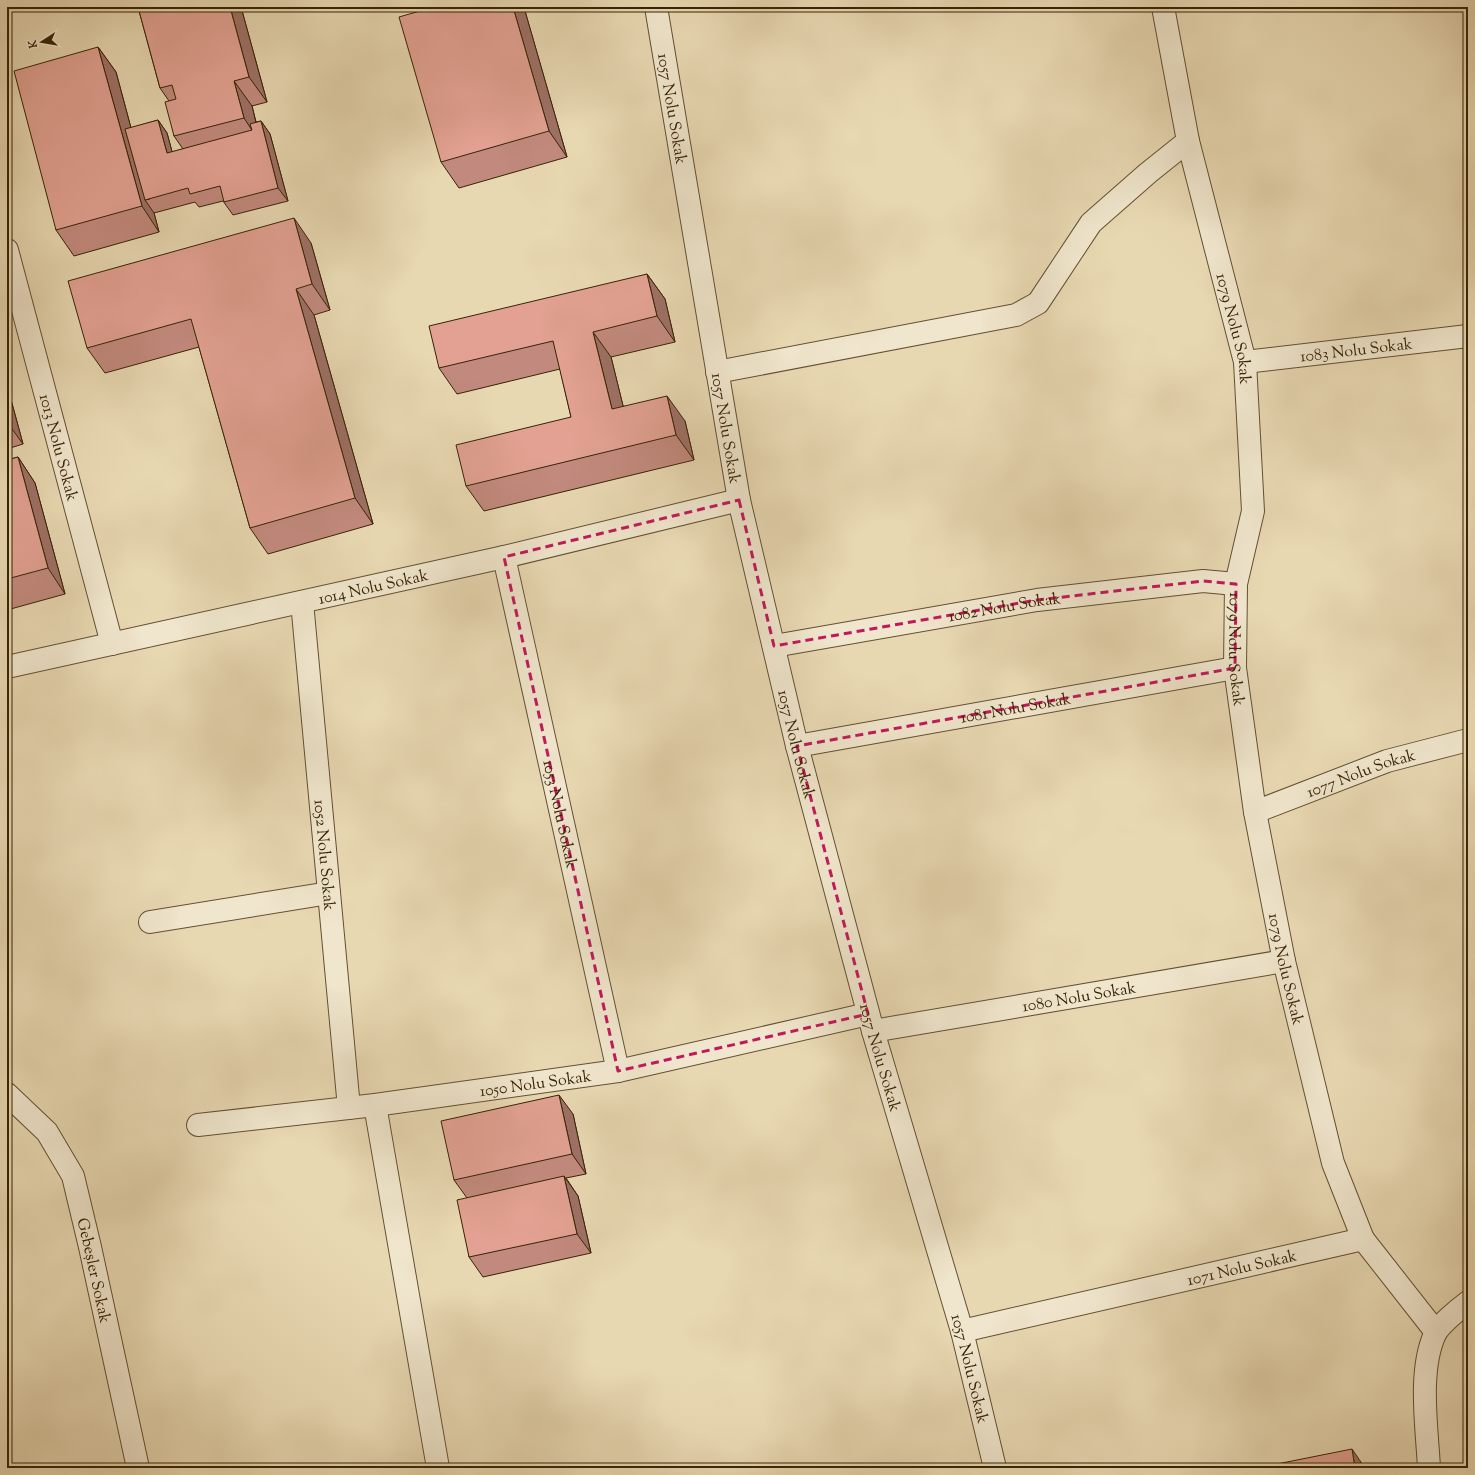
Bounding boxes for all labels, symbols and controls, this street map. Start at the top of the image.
north arrow [22,22,62,62]
text: K [25,38,42,50]
street label: 1057 Nolu Sokak [650,52,691,166]
street label: 1079 Nolu Sokak [1209,271,1255,385]
street label: 1083 Nolu Sokak [1299,334,1414,369]
street label: 1057 Nolu Sokak [704,371,745,486]
street label: 1013 Nolu Sokak [32,392,82,504]
street label: 1014 Nolu Sokak [317,565,431,612]
street label: 1082 Nolu Sokak [947,588,1063,629]
street label: 1079 Nolu Sokak [1221,592,1249,708]
street label: 1057 Nolu Sokak [770,688,820,802]
street label: 1081 Nolu Sokak [959,688,1073,731]
street label: 1077 Nolu Sokak [1304,745,1419,805]
street label: 1053 Nolu Sokak [535,758,582,871]
street label: 1052 Nolu Sokak [306,799,340,912]
street label: 1079 Nolu Sokak [1261,911,1308,1028]
street label: 1080 Nolu Sokak [1021,977,1138,1019]
street label: 1057 Nolu Sokak [852,1001,905,1115]
street label: 1050 Nolu Sokak [478,1066,593,1104]
street label: Gebeşler Sokak [69,1216,115,1326]
street label: 1071 Nolu Sokak [1185,1245,1300,1293]
street label: 1057 Nolu Sokak [944,1312,993,1426]

